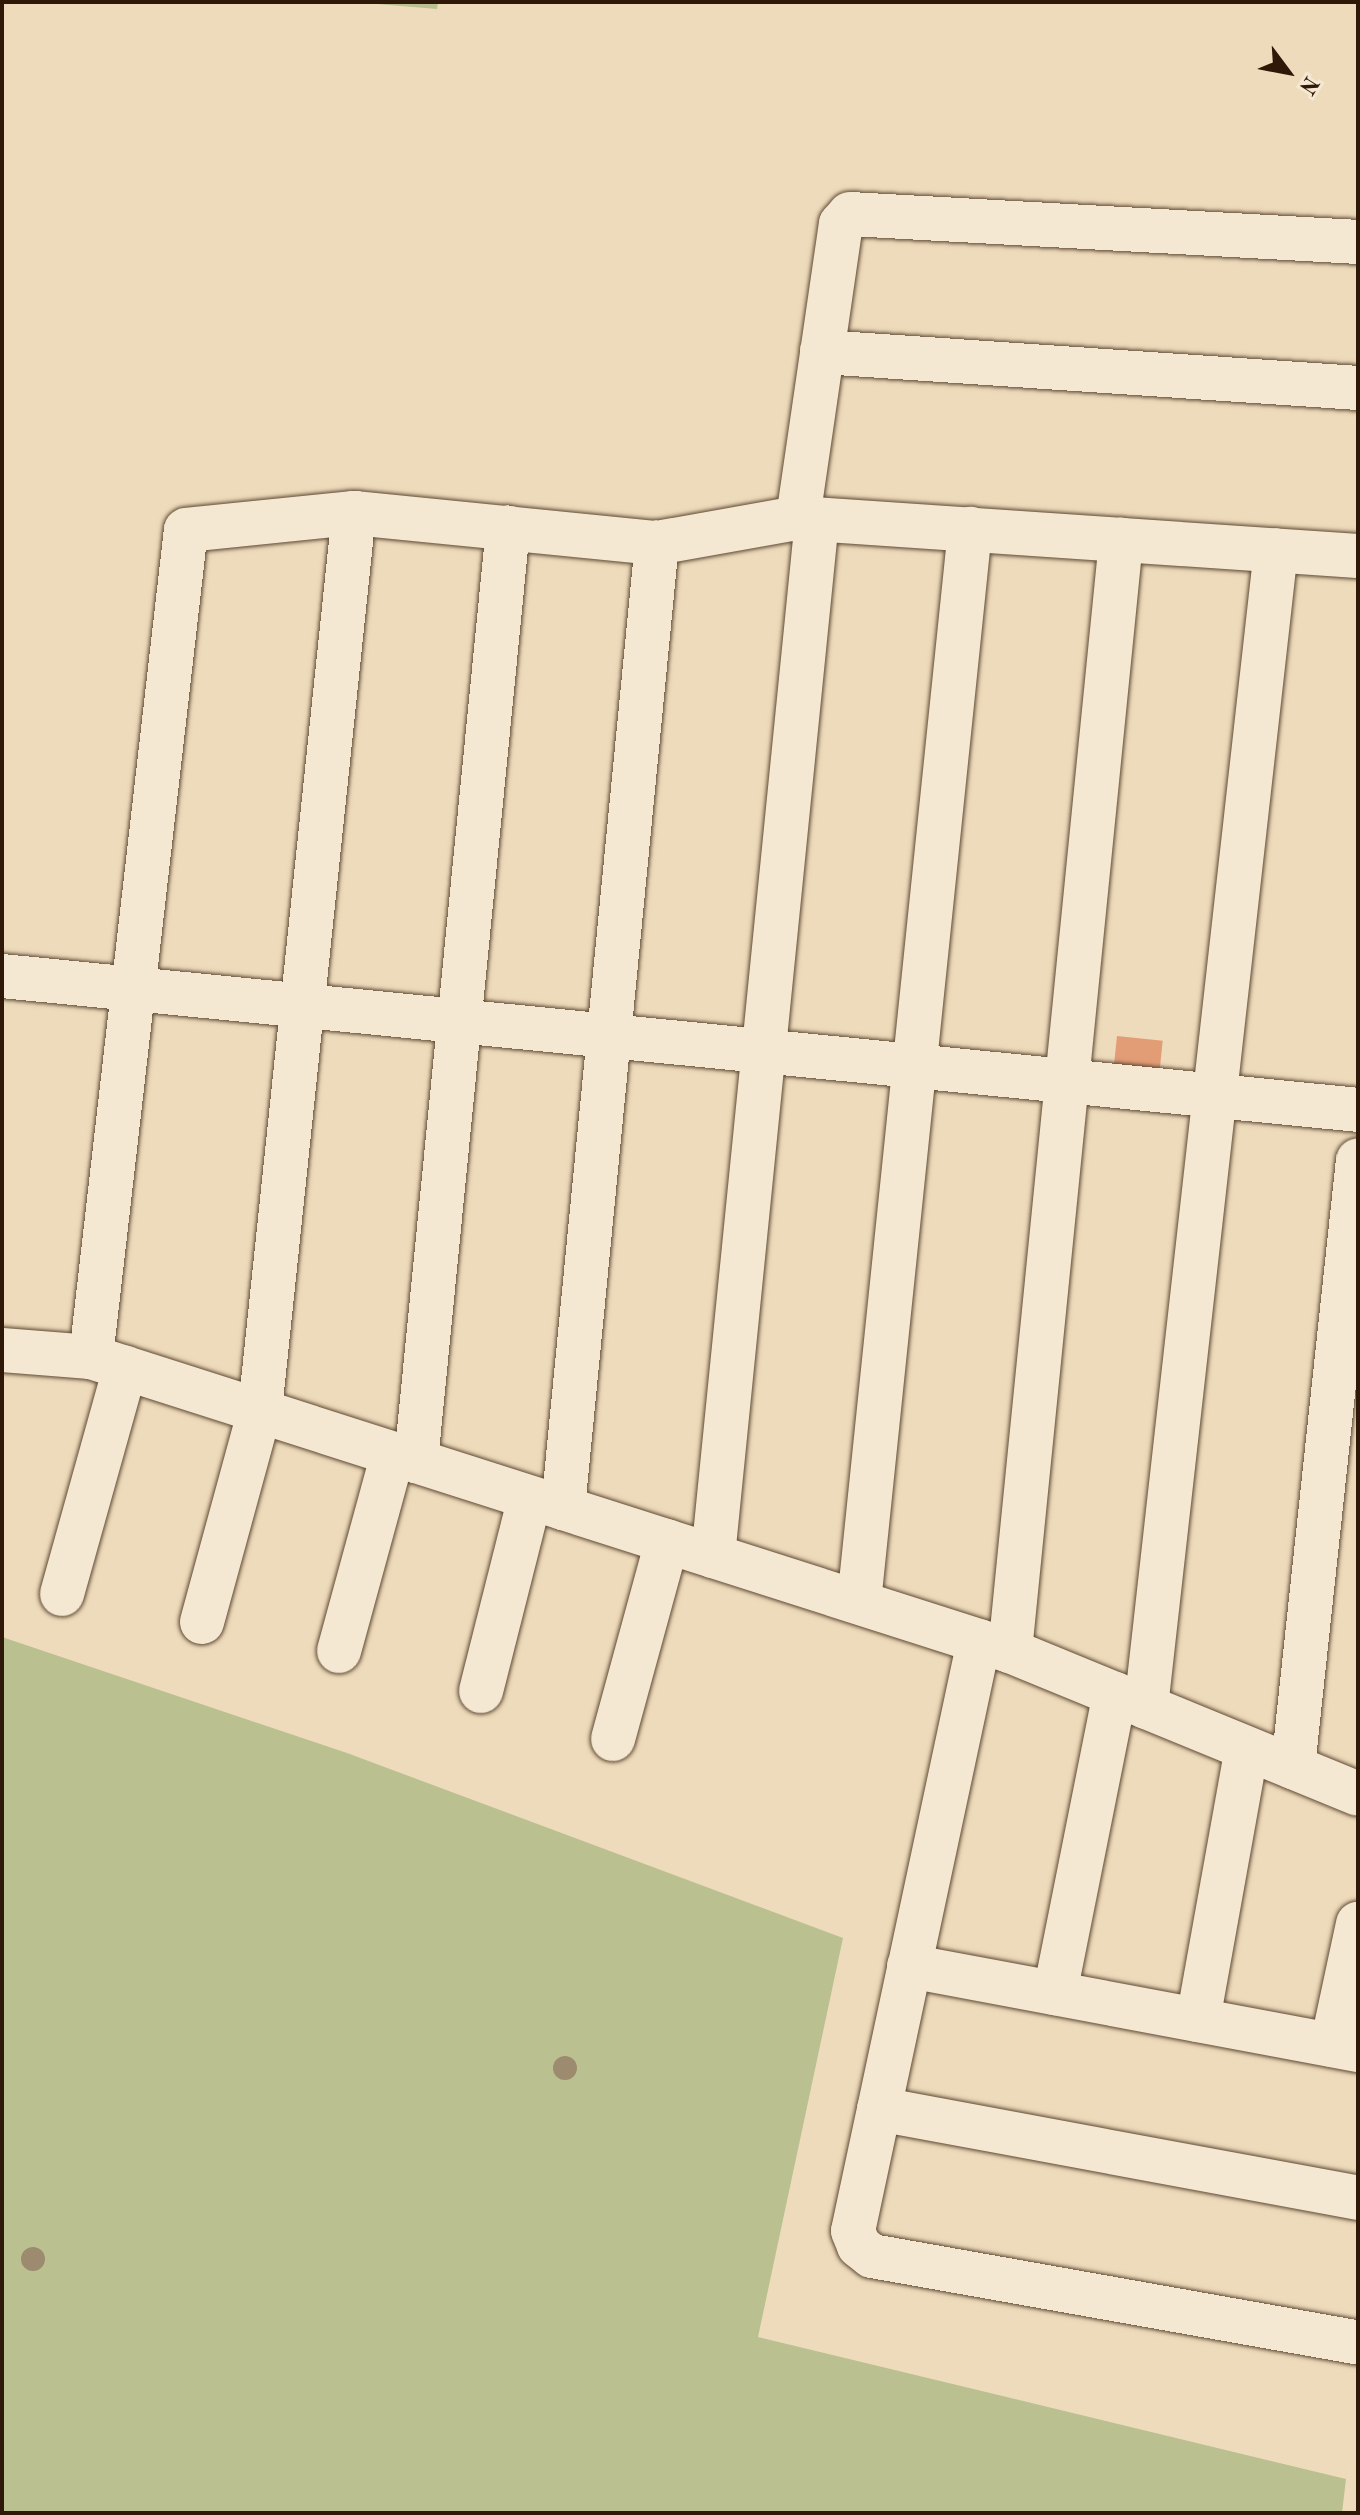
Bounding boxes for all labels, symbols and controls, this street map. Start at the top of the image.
north arrow [1248,32,1328,112]
text: N [1295,72,1322,98]

